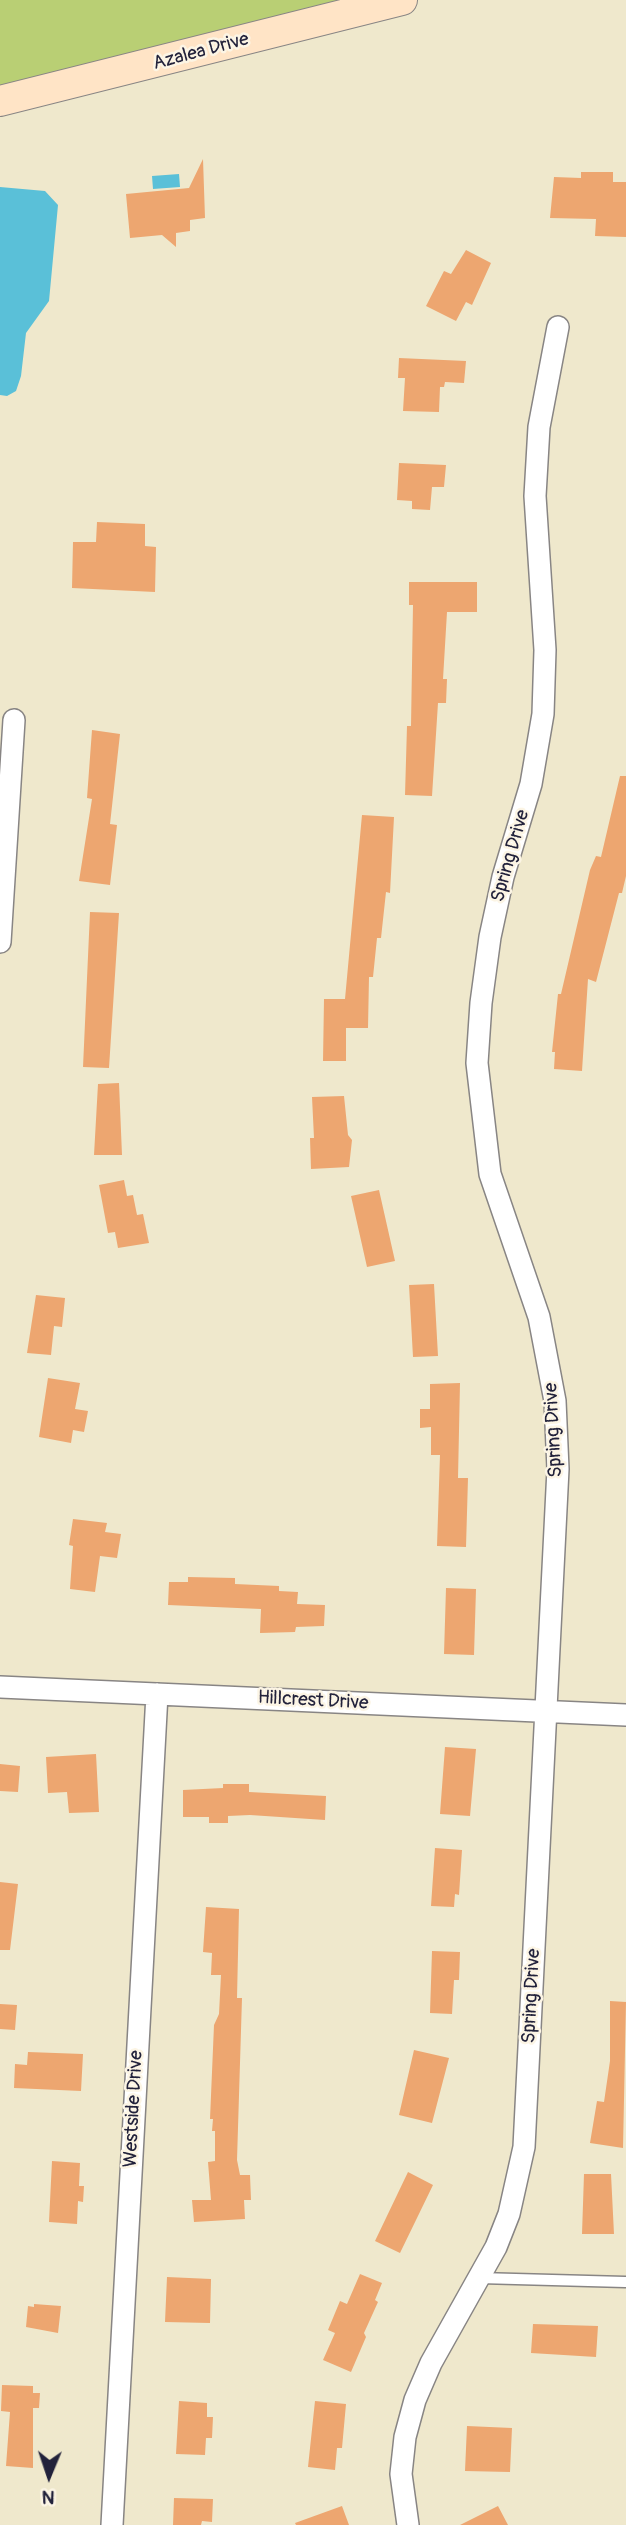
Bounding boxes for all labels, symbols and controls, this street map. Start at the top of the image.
street label: Azalea Drive [151,28,251,76]
street label: Spring Drive [487,807,535,905]
street label: Spring Drive [540,1382,568,1478]
street label: Hillcrest Drive [257,1687,369,1715]
street label: Spring Drive [518,1948,546,2044]
street label: Westside Drive [120,2050,148,2168]
north arrow [14,2441,84,2511]
text: N [41,2485,55,2509]

